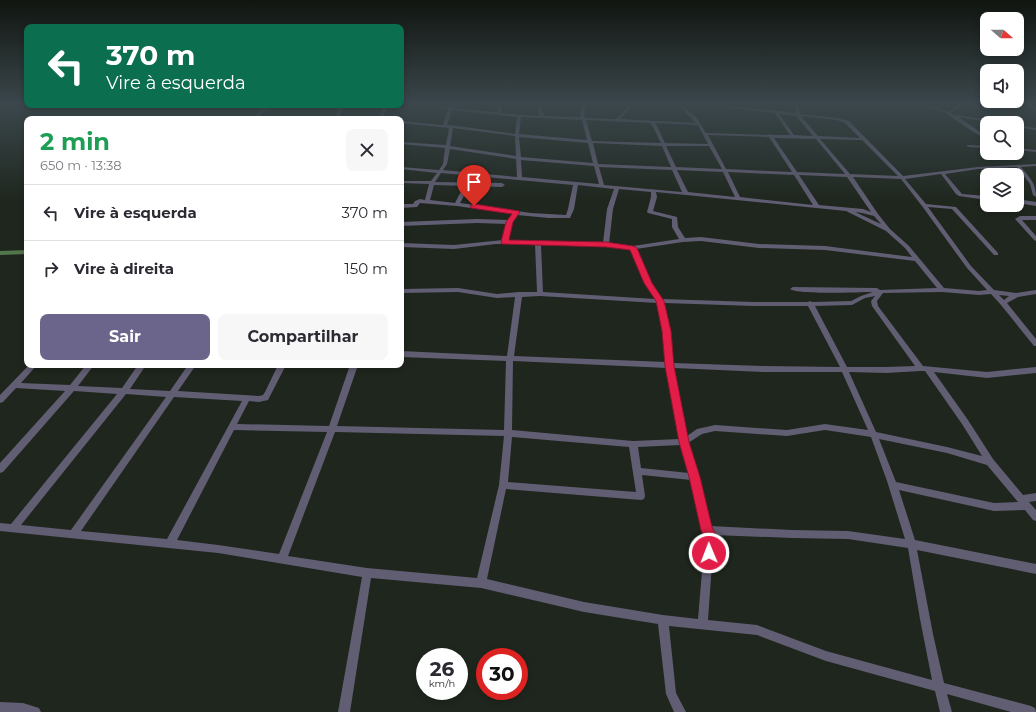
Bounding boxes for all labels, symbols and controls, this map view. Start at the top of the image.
north arrow [980,12,1024,56]
map controls [980,12,1024,212]
text: 370 m [106,38,195,72]
icon: left [40,40,92,92]
button: sound [980,64,1024,108]
text: Vire à esquerda [106,72,246,94]
button: search [980,116,1024,160]
text: 2 min [40,127,110,156]
button: close [346,129,388,171]
text: 650 m · 13:38 [40,157,122,173]
pin [457,165,491,206]
button: layers [980,168,1024,212]
icon: arrive [463,171,485,193]
icon: left [40,202,62,224]
text: Vire à esquerda [74,203,197,222]
text: 370 m [341,203,388,222]
icon: right [40,258,62,280]
text: Vire à direita [74,259,174,278]
text: 150 m [344,259,388,278]
button: Sair [40,314,210,360]
button: Compartilhar [218,314,388,360]
position arrow [688,532,730,574]
speed limit sign: 30 [476,648,528,700]
text: 26 [430,657,454,681]
text: km/h [429,677,455,690]

